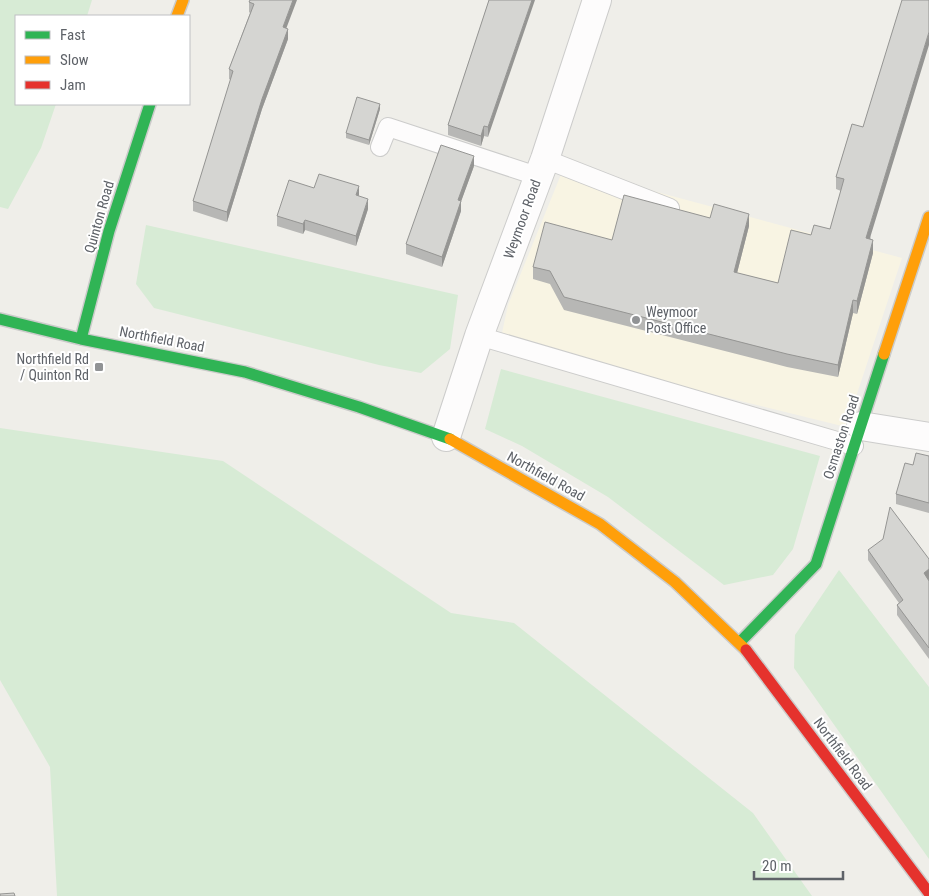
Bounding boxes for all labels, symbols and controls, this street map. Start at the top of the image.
legend [15,15,190,105]
text: Fast [60,26,85,44]
text: Slow [60,51,89,69]
text: Jam [60,76,86,94]
street label: Weymoor Road [500,177,544,261]
street label: Quinton Road [81,179,117,255]
place label: Weymoor Post Office [646,304,707,336]
marker: Weymoor Post Office [630,314,642,326]
street label: Northfield Road [118,323,206,355]
place label: Northfield Rd / Quinton Rd [17,351,89,383]
marker: Northfield Rd / Quinton Rd [93,361,105,373]
street label: Osmaston Road [820,393,862,481]
street label: Northfield Road [504,448,588,504]
street label: Northfield Road [811,715,875,793]
scale bar [754,848,843,880]
text: 20 m [762,857,792,875]

